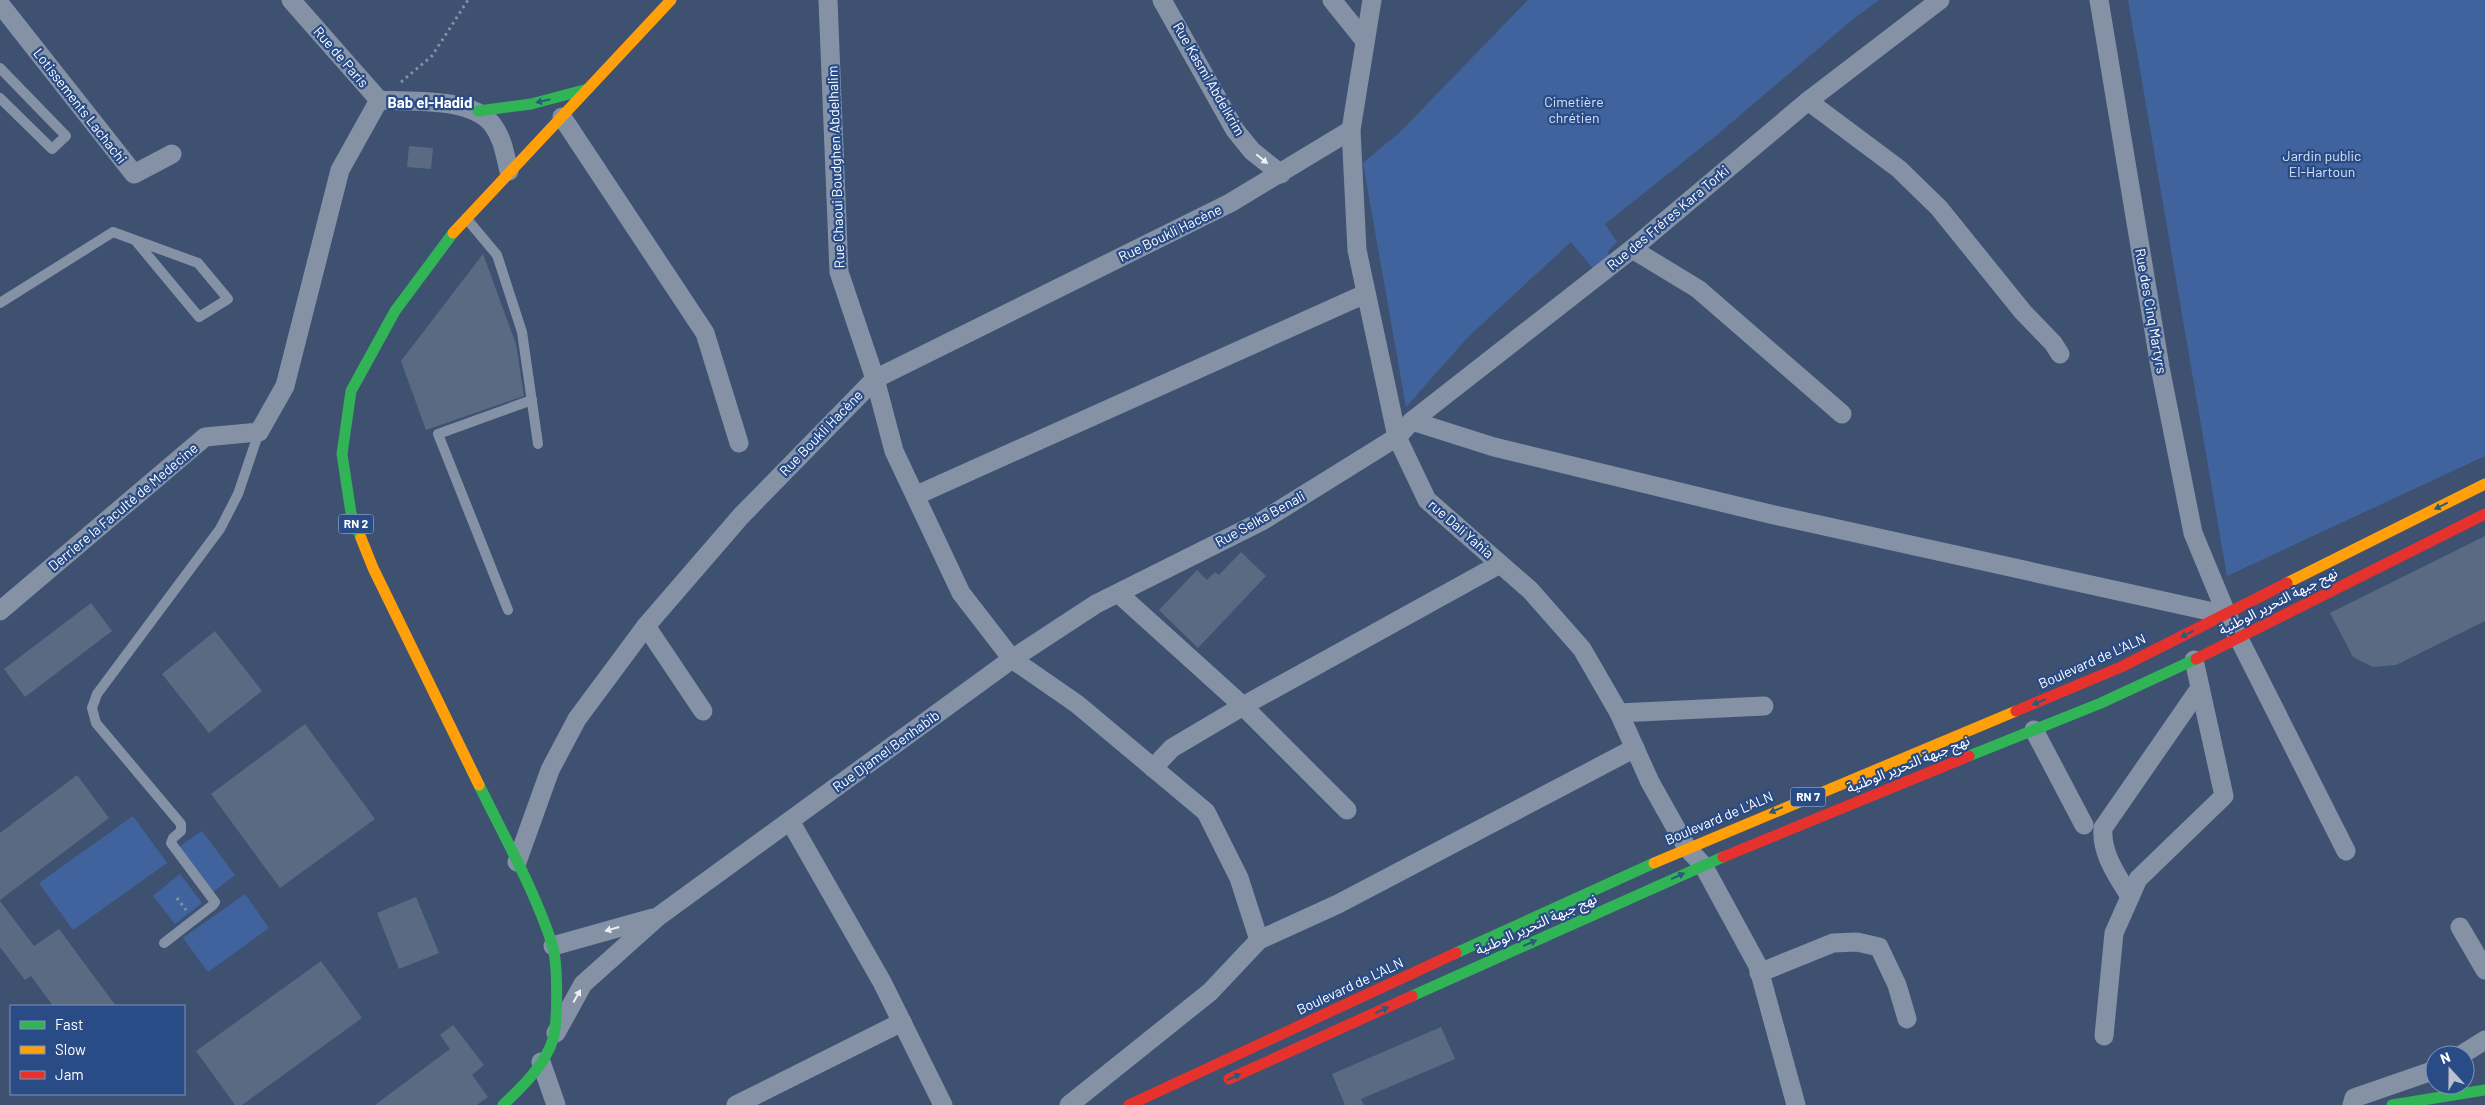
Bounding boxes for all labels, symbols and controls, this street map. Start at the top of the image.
street label: Rue Kasmi Abdelkrim [1170,19,1249,139]
street label: Rue de Paris [310,23,373,91]
street label: Lotissements Lachachi [30,45,131,167]
street label: Rue Chaoui Boudghen Abdelhalim [823,65,848,269]
district label: Bab el-Hadid [388,93,472,111]
park label: Cimetière chrétien [1544,93,1604,126]
one-way arrow [535,97,550,105]
park label: Jardin public El-Hartoun [2283,147,2361,180]
one-way arrow [1255,154,1268,165]
street label: Rue des Fréres Kara Torki [1603,162,1732,274]
street label: Rue Boukli Hacène [1115,200,1224,265]
street label: Rue des Cinq Martyrs [2132,247,2171,375]
street label: Rue Boukli Hacène [775,386,866,479]
street label: Derriere la Faculté de Medecine [44,439,201,574]
street label: Rue Selka Benali [1212,487,1308,550]
street label: rue Dali Yahia [1425,496,1497,562]
one-way arrow [2434,502,2448,510]
road number: RN 2 [338,514,374,534]
street label: نهج جبهة التحرير الوطنية [2215,563,2342,641]
street label: Boulevard de L'ALN [2035,629,2148,692]
one-way arrow [2180,630,2194,638]
one-way arrow [2032,698,2046,706]
street label: Rue Djamel Benhabib [829,706,942,795]
street label: نهج جبهة التحرير الوطنية [1844,731,1973,799]
street label: Boulevard de L'ALN [1662,787,1775,848]
road number: RN 7 [1790,788,1826,806]
one-way arrow [1769,807,1783,815]
one-way arrow [1671,872,1685,880]
street label: نهج جبهة التحرير الوطنية [1472,889,1601,961]
one-way arrow [604,925,619,933]
one-way arrow [1523,939,1537,947]
street label: Boulevard de L'ALN [1294,953,1406,1018]
one-way arrow [573,989,581,1003]
legend [10,1005,185,1095]
one-way arrow [1375,1006,1389,1014]
text: Fast [55,1015,83,1033]
text: Slow [55,1040,86,1058]
north arrow [2425,1045,2475,1095]
text: N [2438,1048,2453,1067]
text: Jam [55,1065,84,1083]
one-way arrow [1227,1073,1241,1081]

